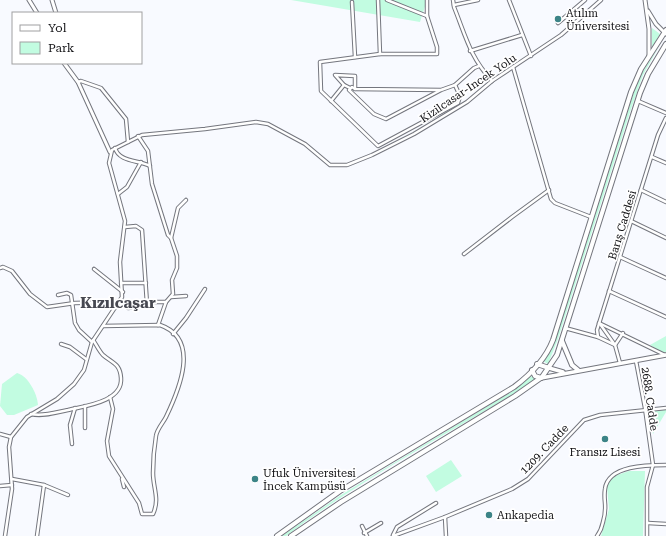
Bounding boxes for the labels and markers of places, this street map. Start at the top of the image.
place label: Atılım Üniversitesi [566,7,630,33]
marker: Atılım Üniversitesi [553,14,563,24]
marker: Fransız Lisesi [600,434,610,444]
place label: Fransız Lisesi [570,446,641,459]
place label: Ufuk Üniversitesi İncek Kampüsü [263,466,356,493]
marker: Ufuk Üniversitesi İncek Kampüsü [250,474,260,484]
place label: Ankapedia [497,509,554,522]
marker: Ankapedia [484,510,494,520]

